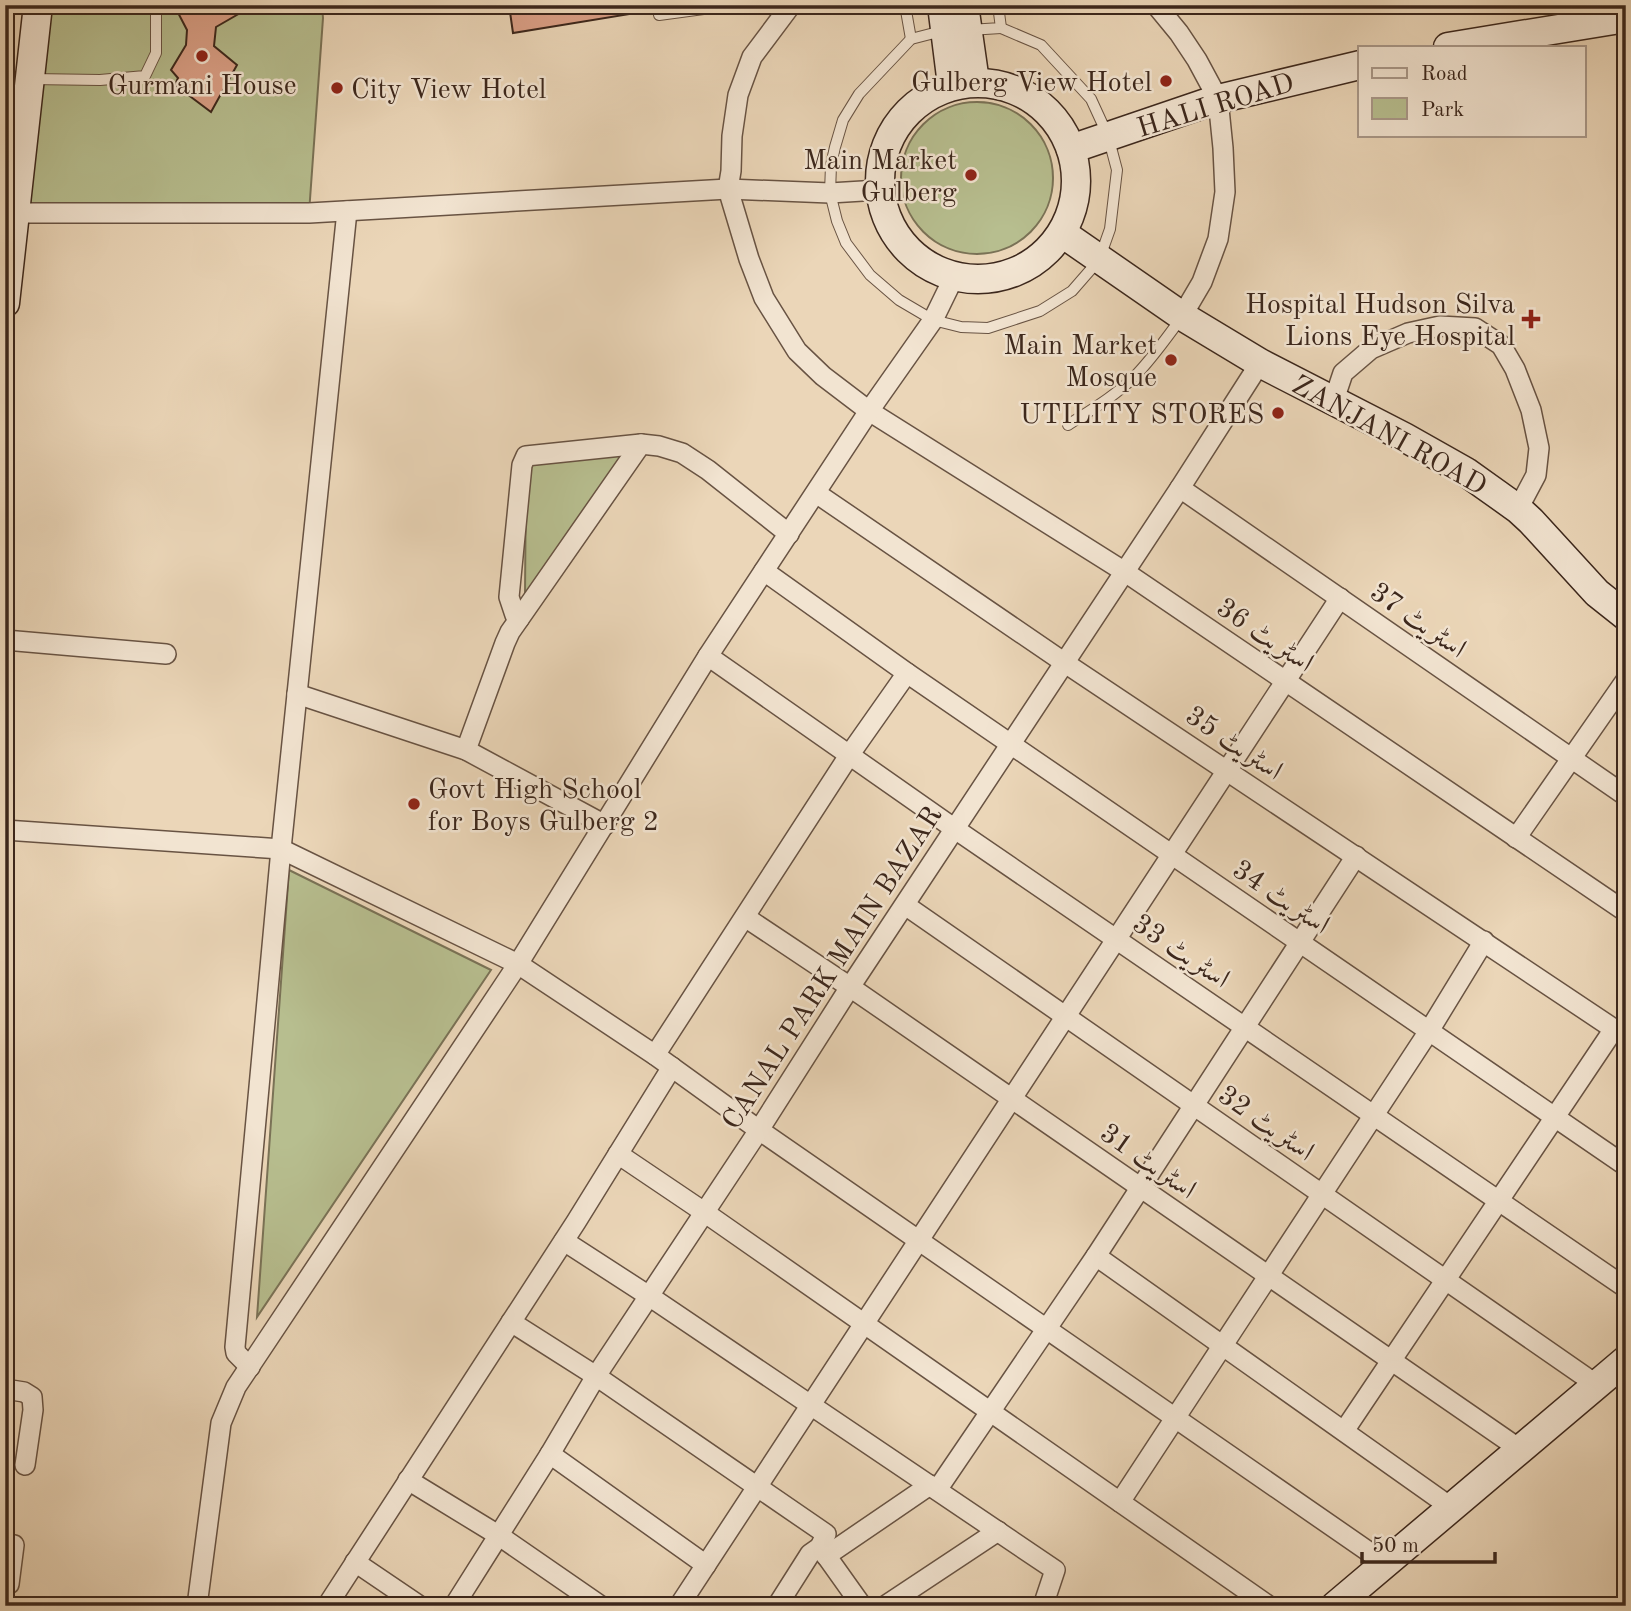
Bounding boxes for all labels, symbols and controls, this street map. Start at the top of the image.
legend [1358,46,1586,136]
marker: Gurmani House [194,48,210,64]
text: Road [1421,64,1468,85]
place label: Gulberg View Hotel [911,70,1152,98]
street label: HALI ROAD [1134,70,1298,144]
place label: Gurmani House [107,73,297,101]
marker: Gulberg View Hotel [1158,73,1174,89]
place label: City View Hotel [351,77,546,105]
marker: City View Hotel [329,80,345,96]
text: Park [1421,100,1464,121]
place label: Main Market Gulberg [803,148,957,208]
marker: Main Market Gulberg [963,167,979,183]
place label: Hospital Hudson Silva Lions Eye Hospital [1245,292,1515,352]
marker: Hospital Hudson Silva Lions Eye Hospital [1521,309,1541,329]
place label: Main Market Mosque [1003,333,1157,393]
marker: Main Market Mosque [1163,352,1179,368]
street label: ZANJANI ROAD [1287,372,1490,502]
place label: UTILITY STORES [1019,402,1264,430]
marker: UTILITY STORES [1270,405,1286,421]
street label: اسٹریٹ 37 [1364,578,1470,665]
street label: اسٹریٹ 36 [1210,594,1318,680]
street label: اسٹریٹ 35 [1179,702,1287,788]
place label: Govt High School for Boys Gulberg 2 [428,777,659,837]
marker: Govt High School for Boys Gulberg 2 [406,796,422,812]
street label: CANAL PARK MAIN BAZAR [718,802,949,1135]
street label: اسٹریٹ 34 [1226,856,1334,942]
street label: اسٹریٹ 33 [1126,910,1234,996]
street label: اسٹریٹ 32 [1212,1081,1318,1168]
street label: اسٹریٹ 31 [1094,1119,1200,1206]
scale bar [1362,1520,1494,1564]
text: 50 m [1372,1536,1419,1557]

